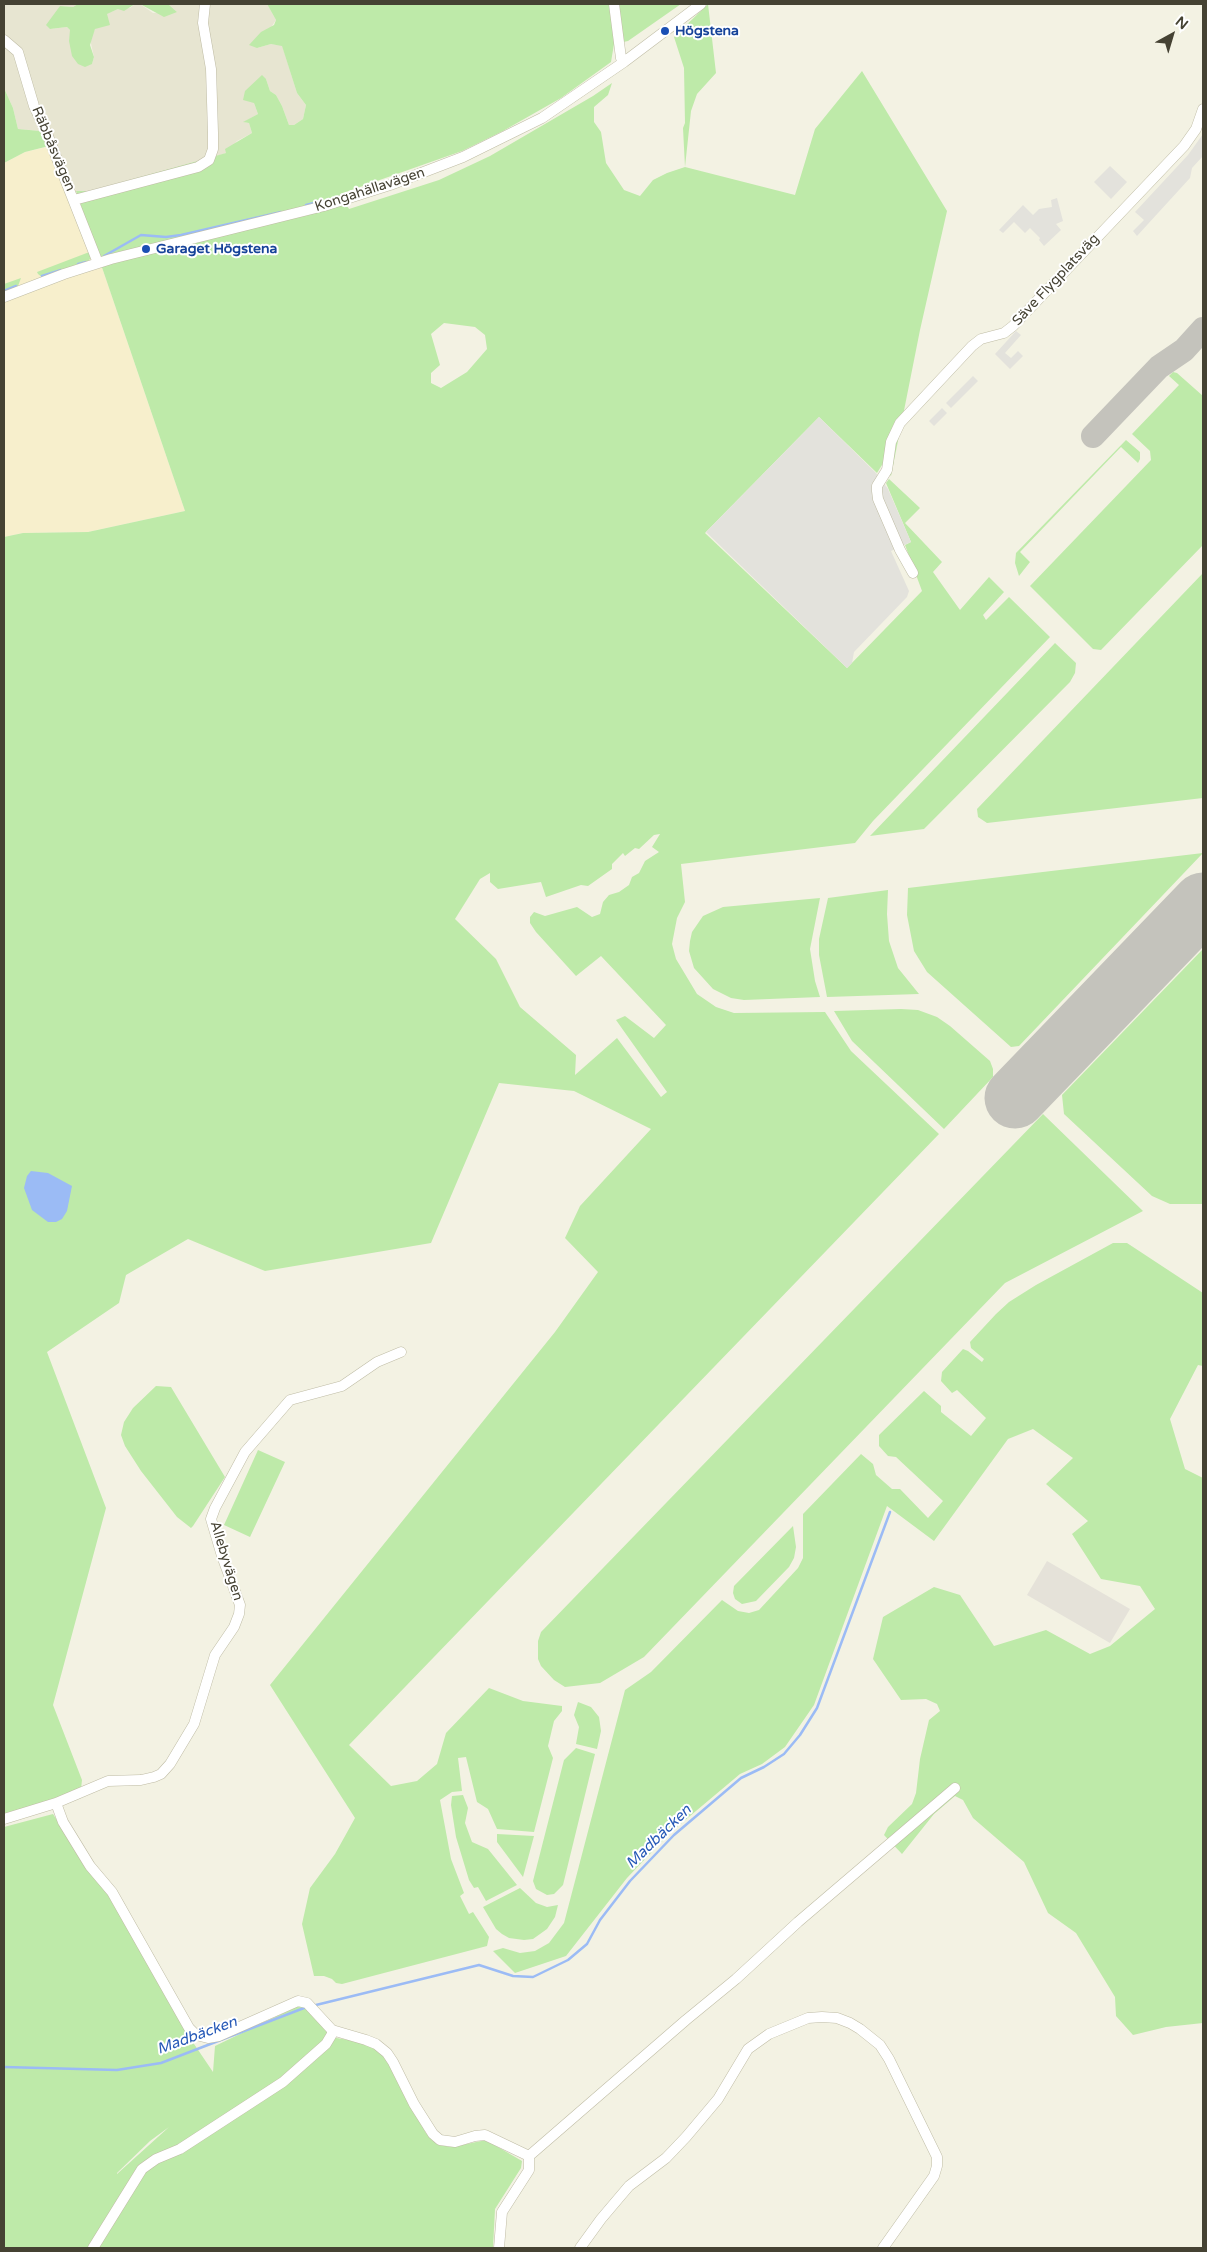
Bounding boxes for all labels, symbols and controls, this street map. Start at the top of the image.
north arrow [1147,10,1197,60]
text: N [1172,13,1191,33]
place label: Högstena [675,23,739,39]
marker: Högstena [659,25,671,37]
street label: Räbbåsvägen [28,104,78,194]
street label: Kongahällavägen [313,164,427,216]
street label: Säve Flygplatsväg [1009,231,1103,329]
place label: Garaget Högstena [156,241,277,257]
marker: Garaget Högstena [140,243,152,255]
street label: Allebyvägen [206,1519,246,1603]
water label: Madbäcken [623,1801,695,1873]
water label: Madbäcken [154,2013,240,2059]

